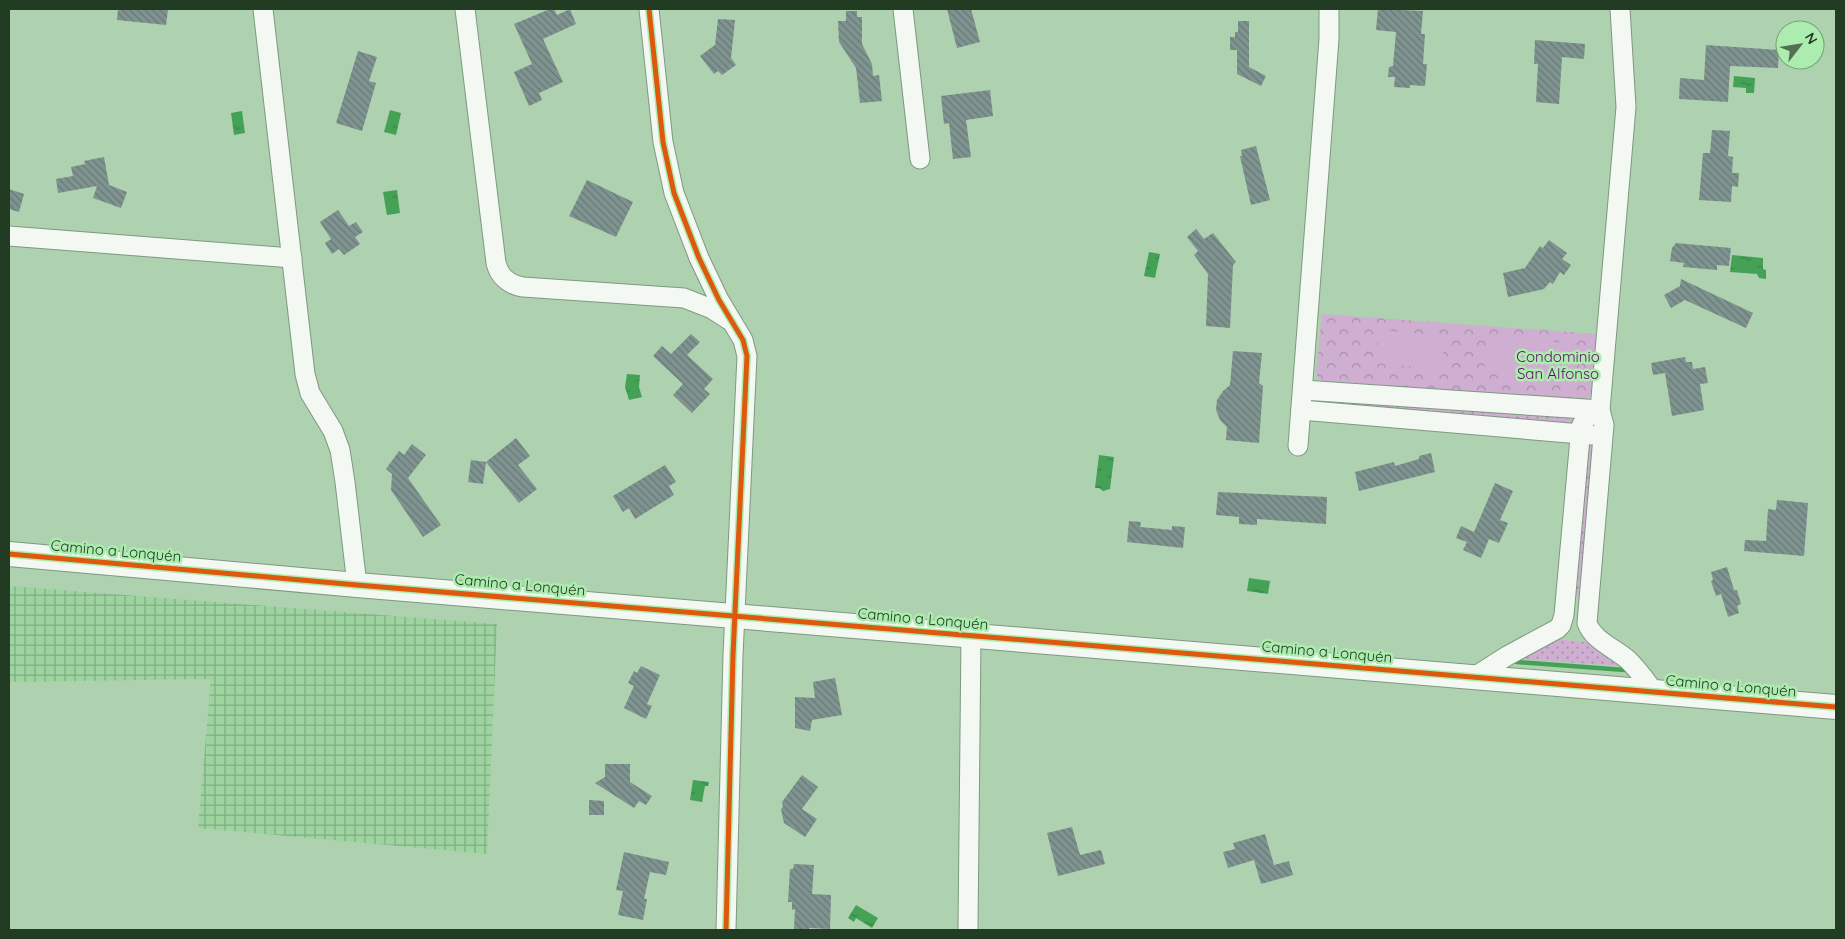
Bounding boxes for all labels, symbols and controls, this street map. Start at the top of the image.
north arrow [1775,20,1825,70]
text: N [1801,29,1822,47]
park label: Condominio San Alfonso [1516,347,1600,383]
street label: Camino a Lonquén [50,535,182,566]
street label: Camino a Lonquén [454,569,586,600]
street label: Camino a Lonquén [857,603,989,634]
street label: Camino a Lonquén [1261,636,1393,667]
street label: Camino a Lonquén [1665,670,1797,701]

